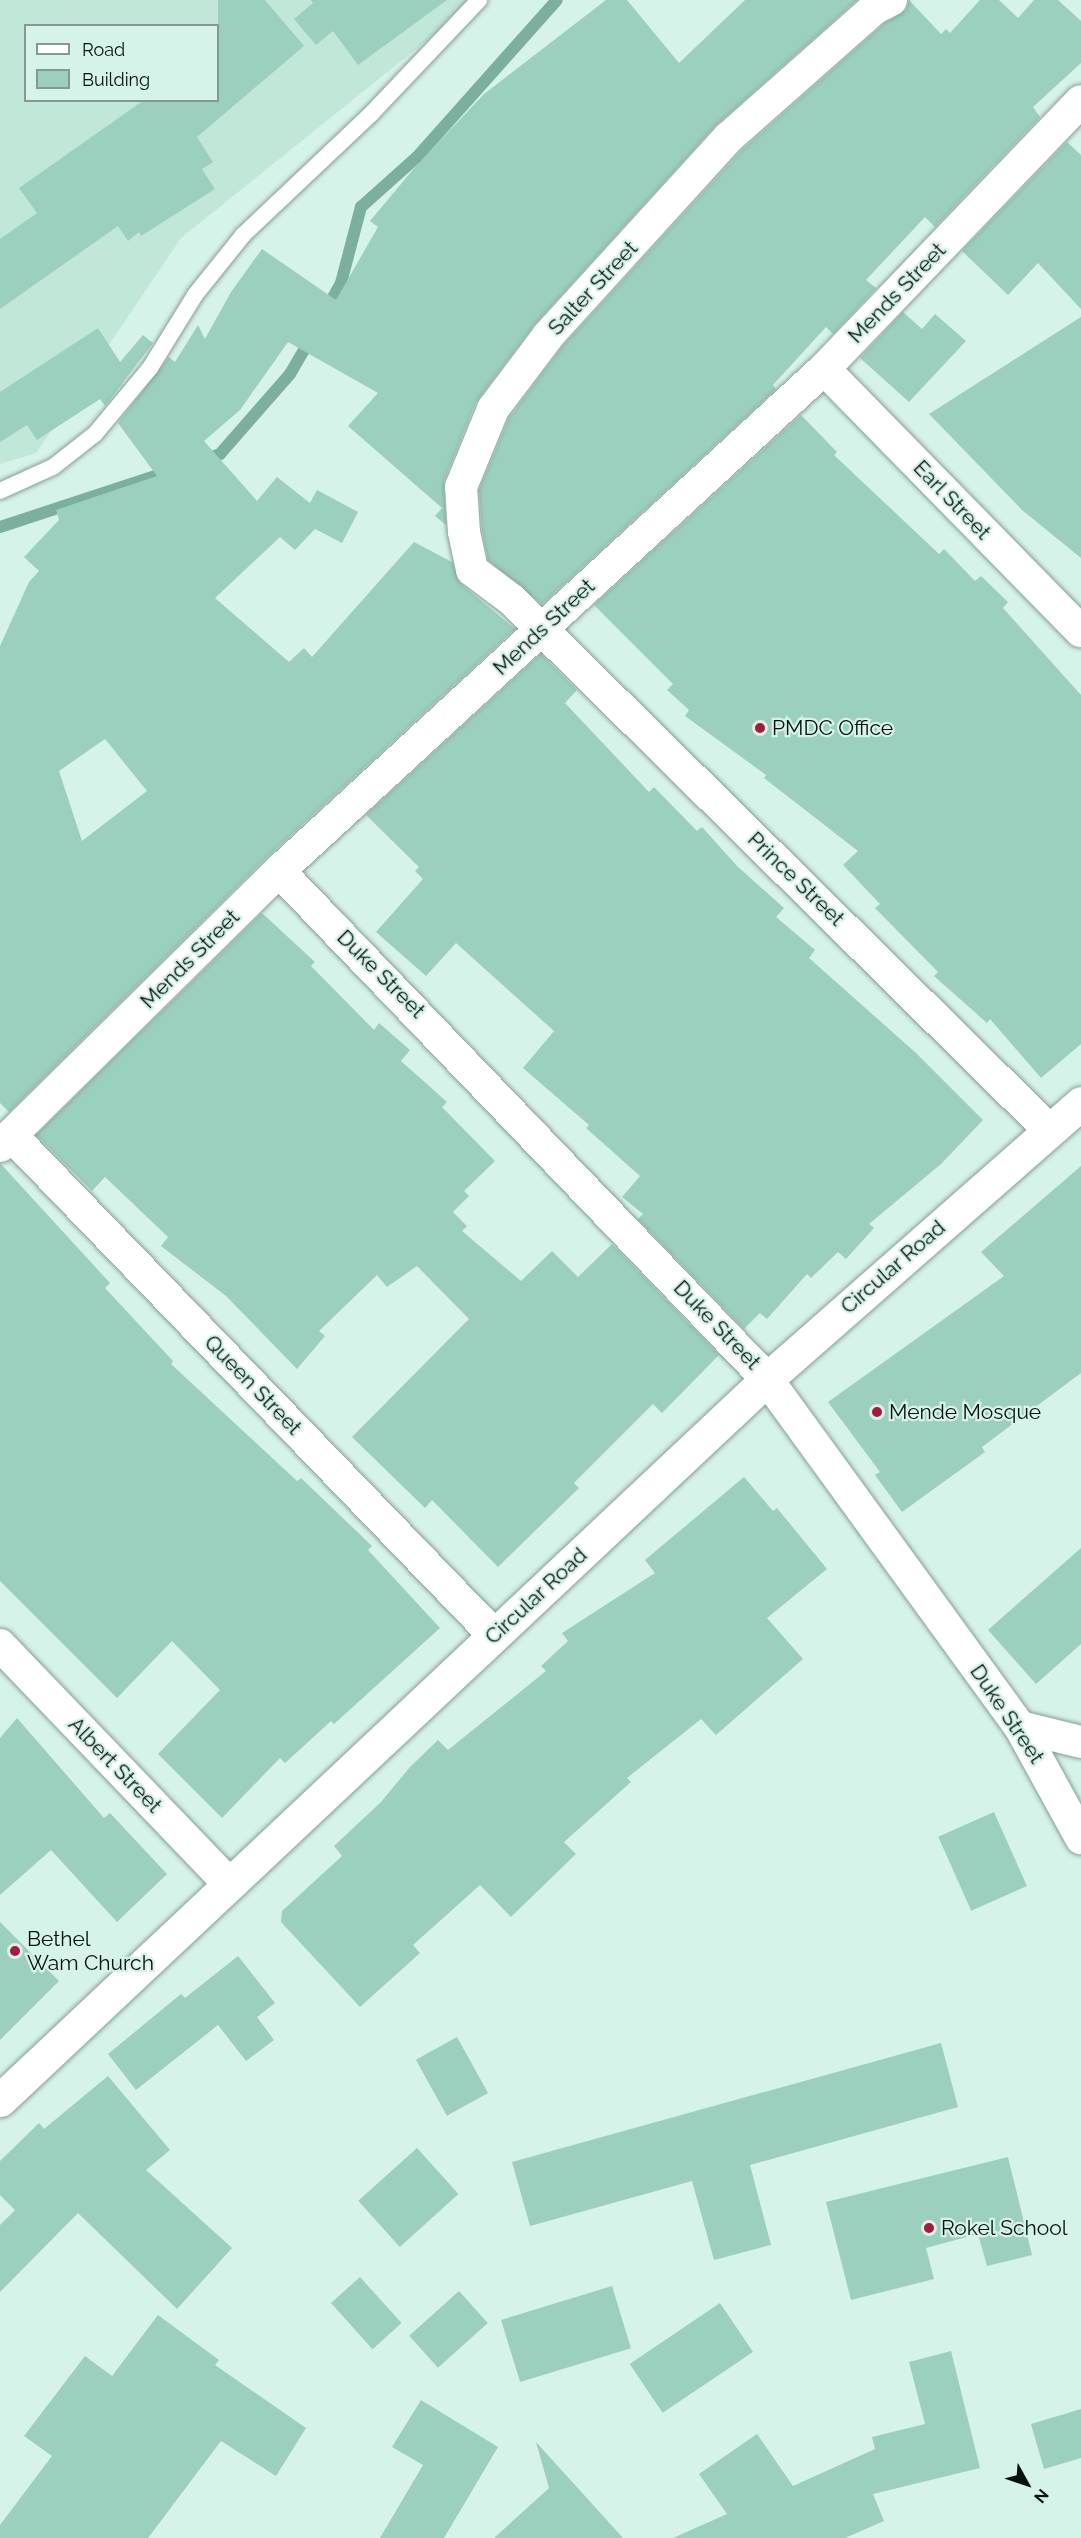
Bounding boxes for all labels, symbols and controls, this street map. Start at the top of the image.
legend [24,24,219,102]
text: Road [82,39,125,60]
text: Building [82,69,150,90]
street label: Salter Street [543,236,643,340]
street label: Mends Street [843,238,951,348]
street label: Earl Street [908,455,996,545]
street label: Mends Street [488,574,600,680]
place label: PMDC Office [772,715,893,741]
marker: PMDC Office [753,721,767,735]
street label: Prince Street [742,827,850,931]
street label: Mends Street [135,904,245,1014]
street label: Duke Street [332,925,430,1023]
street label: Circular Road [836,1215,950,1319]
street label: Duke Street [668,1275,766,1375]
street label: Queen Street [199,1330,307,1440]
place label: Mende Mosque [889,1399,1041,1425]
marker: Mende Mosque [870,1405,884,1419]
street label: Circular Road [480,1542,592,1650]
street label: Duke Street [965,1660,1049,1768]
street label: Albert Street [63,1712,167,1818]
place label: Bethel Wam Church [27,1926,154,1976]
marker: Bethel Wam Church [8,1944,22,1958]
place label: Rokel School [941,2215,1068,2241]
marker: Rokel School [922,2221,936,2235]
north arrow [997,2454,1057,2514]
text: N [1030,2485,1052,2507]

